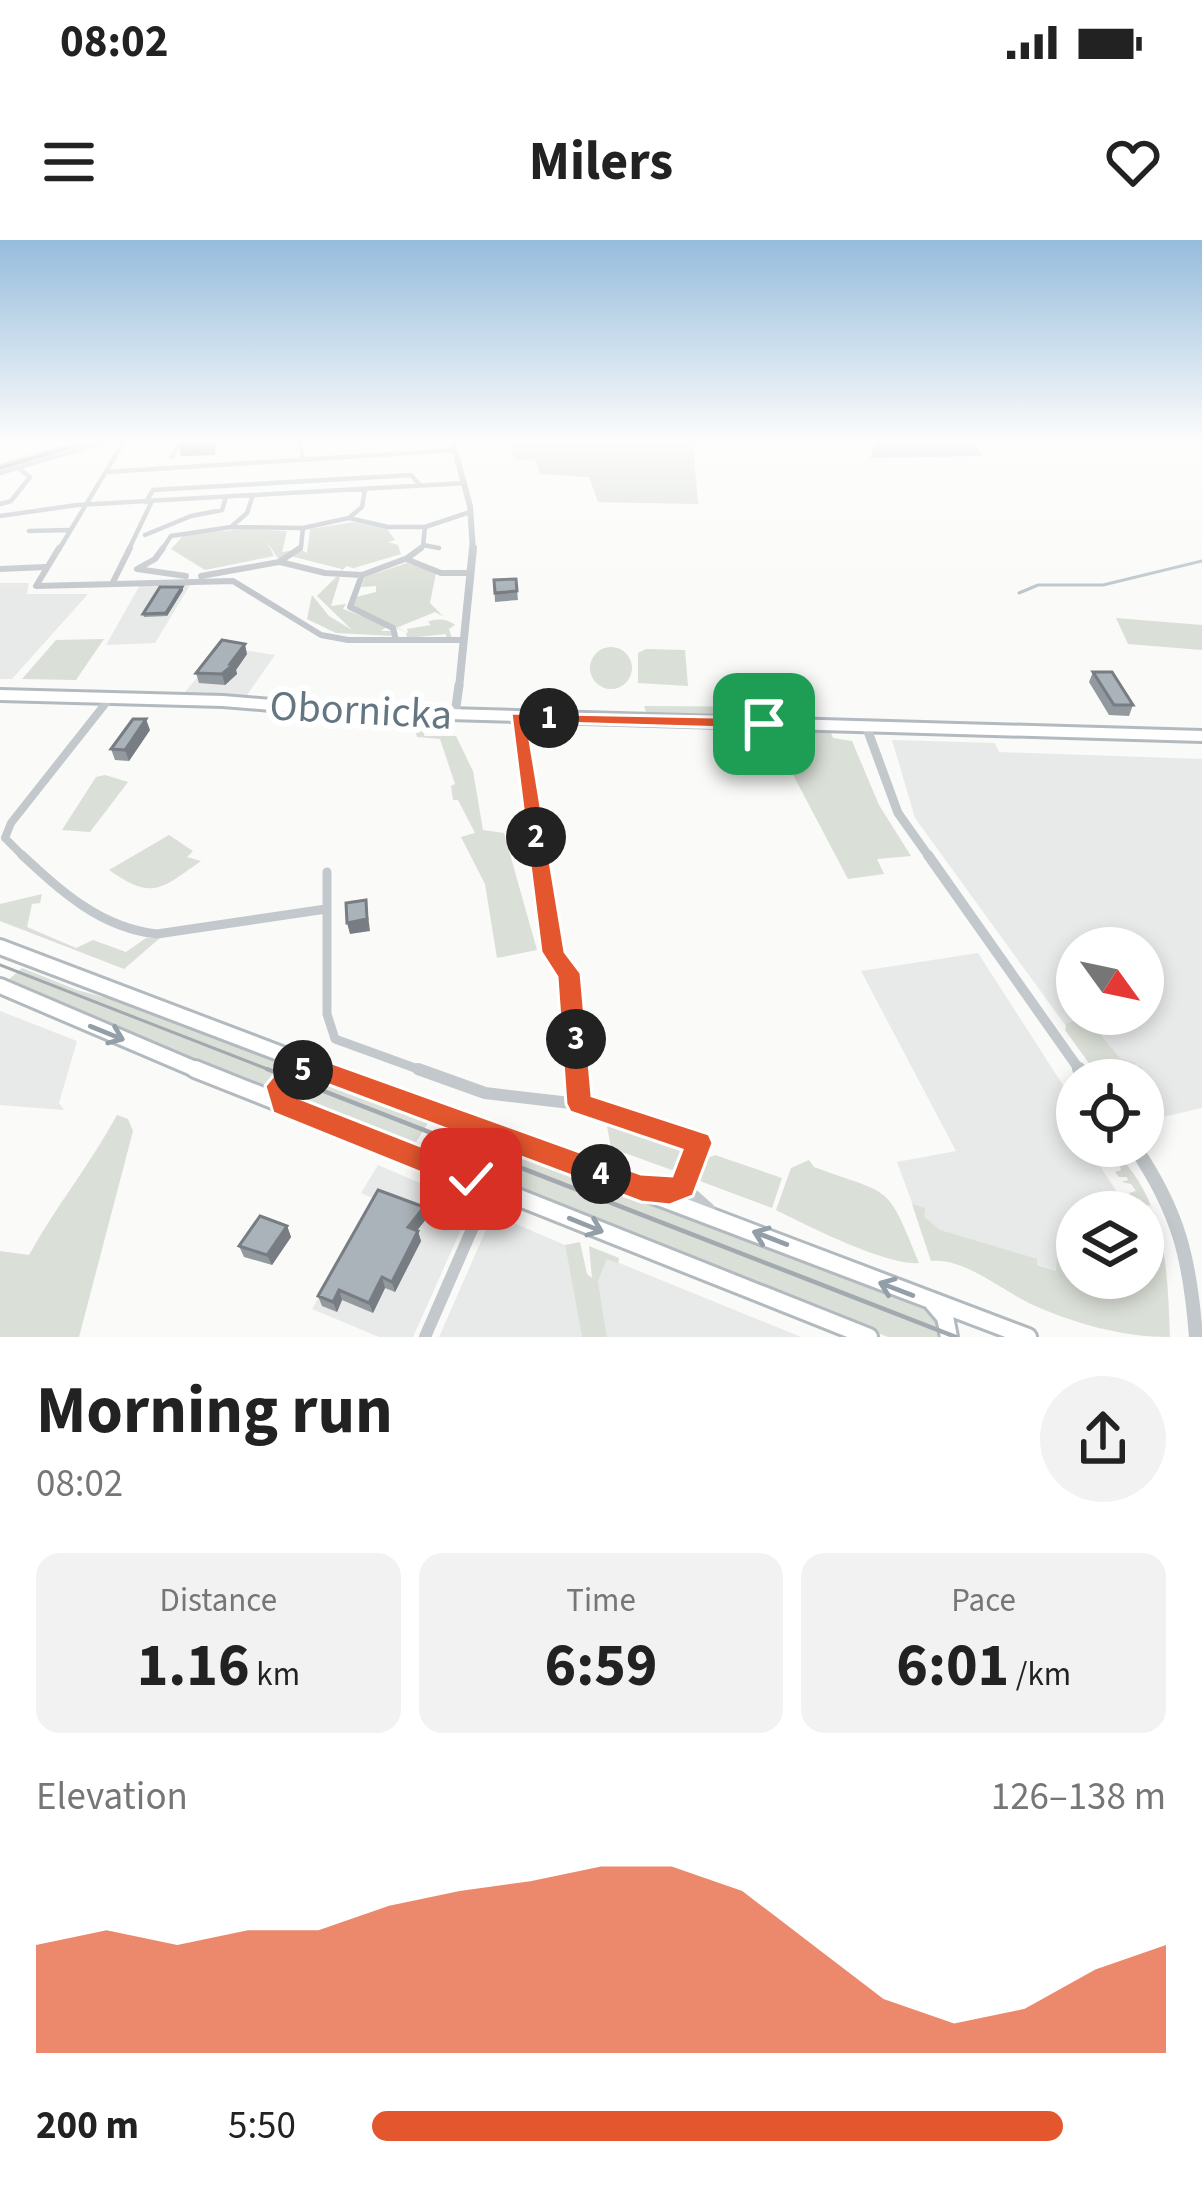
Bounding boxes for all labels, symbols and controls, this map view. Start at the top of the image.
text: 08:02 [60,10,169,74]
text: Milers [529,124,673,201]
icon: menu [36,129,102,195]
icon: heart [1100,129,1166,195]
pin [713,673,815,775]
street label: Obornicka [268,676,454,746]
pin: 1 [519,688,579,748]
icon: arrive [731,691,797,757]
text: 1 [540,694,558,741]
pin: 2 [506,807,566,867]
text: 2 [527,813,545,860]
north arrow [1056,927,1164,1035]
map controls [1056,927,1164,1299]
pin: 3 [546,1009,606,1069]
text: 3 [567,1015,585,1062]
one-way arrow [88,1024,125,1045]
pin: 5 [273,1040,333,1100]
text: 5 [294,1046,312,1093]
button: locate [1056,1059,1164,1167]
pin [420,1128,522,1230]
pin: 4 [571,1144,631,1204]
icon: check [438,1146,504,1212]
text: 4 [592,1150,610,1197]
button: layers [1056,1191,1164,1299]
one-way arrow [567,1216,604,1237]
one-way arrow [752,1226,789,1248]
one-way arrow [879,1276,916,1298]
text: Morning run [36,1364,393,1458]
button: share [1040,1376,1166,1502]
text: 08:02 [36,1456,123,1512]
text: Distance [160,1577,277,1624]
text: Time [566,1577,636,1624]
text: Pace [951,1577,1016,1624]
text: 1.16 [137,1624,250,1709]
text: 6:59 [544,1624,658,1709]
text: 6:01 [896,1624,1009,1709]
text: km [250,1651,300,1698]
text: /km [1009,1651,1071,1698]
text: Elevation [36,1769,188,1825]
text: 126–138 m [991,1769,1166,1825]
text: 200 m [36,2098,139,2154]
text: 5:50 [228,2098,296,2154]

